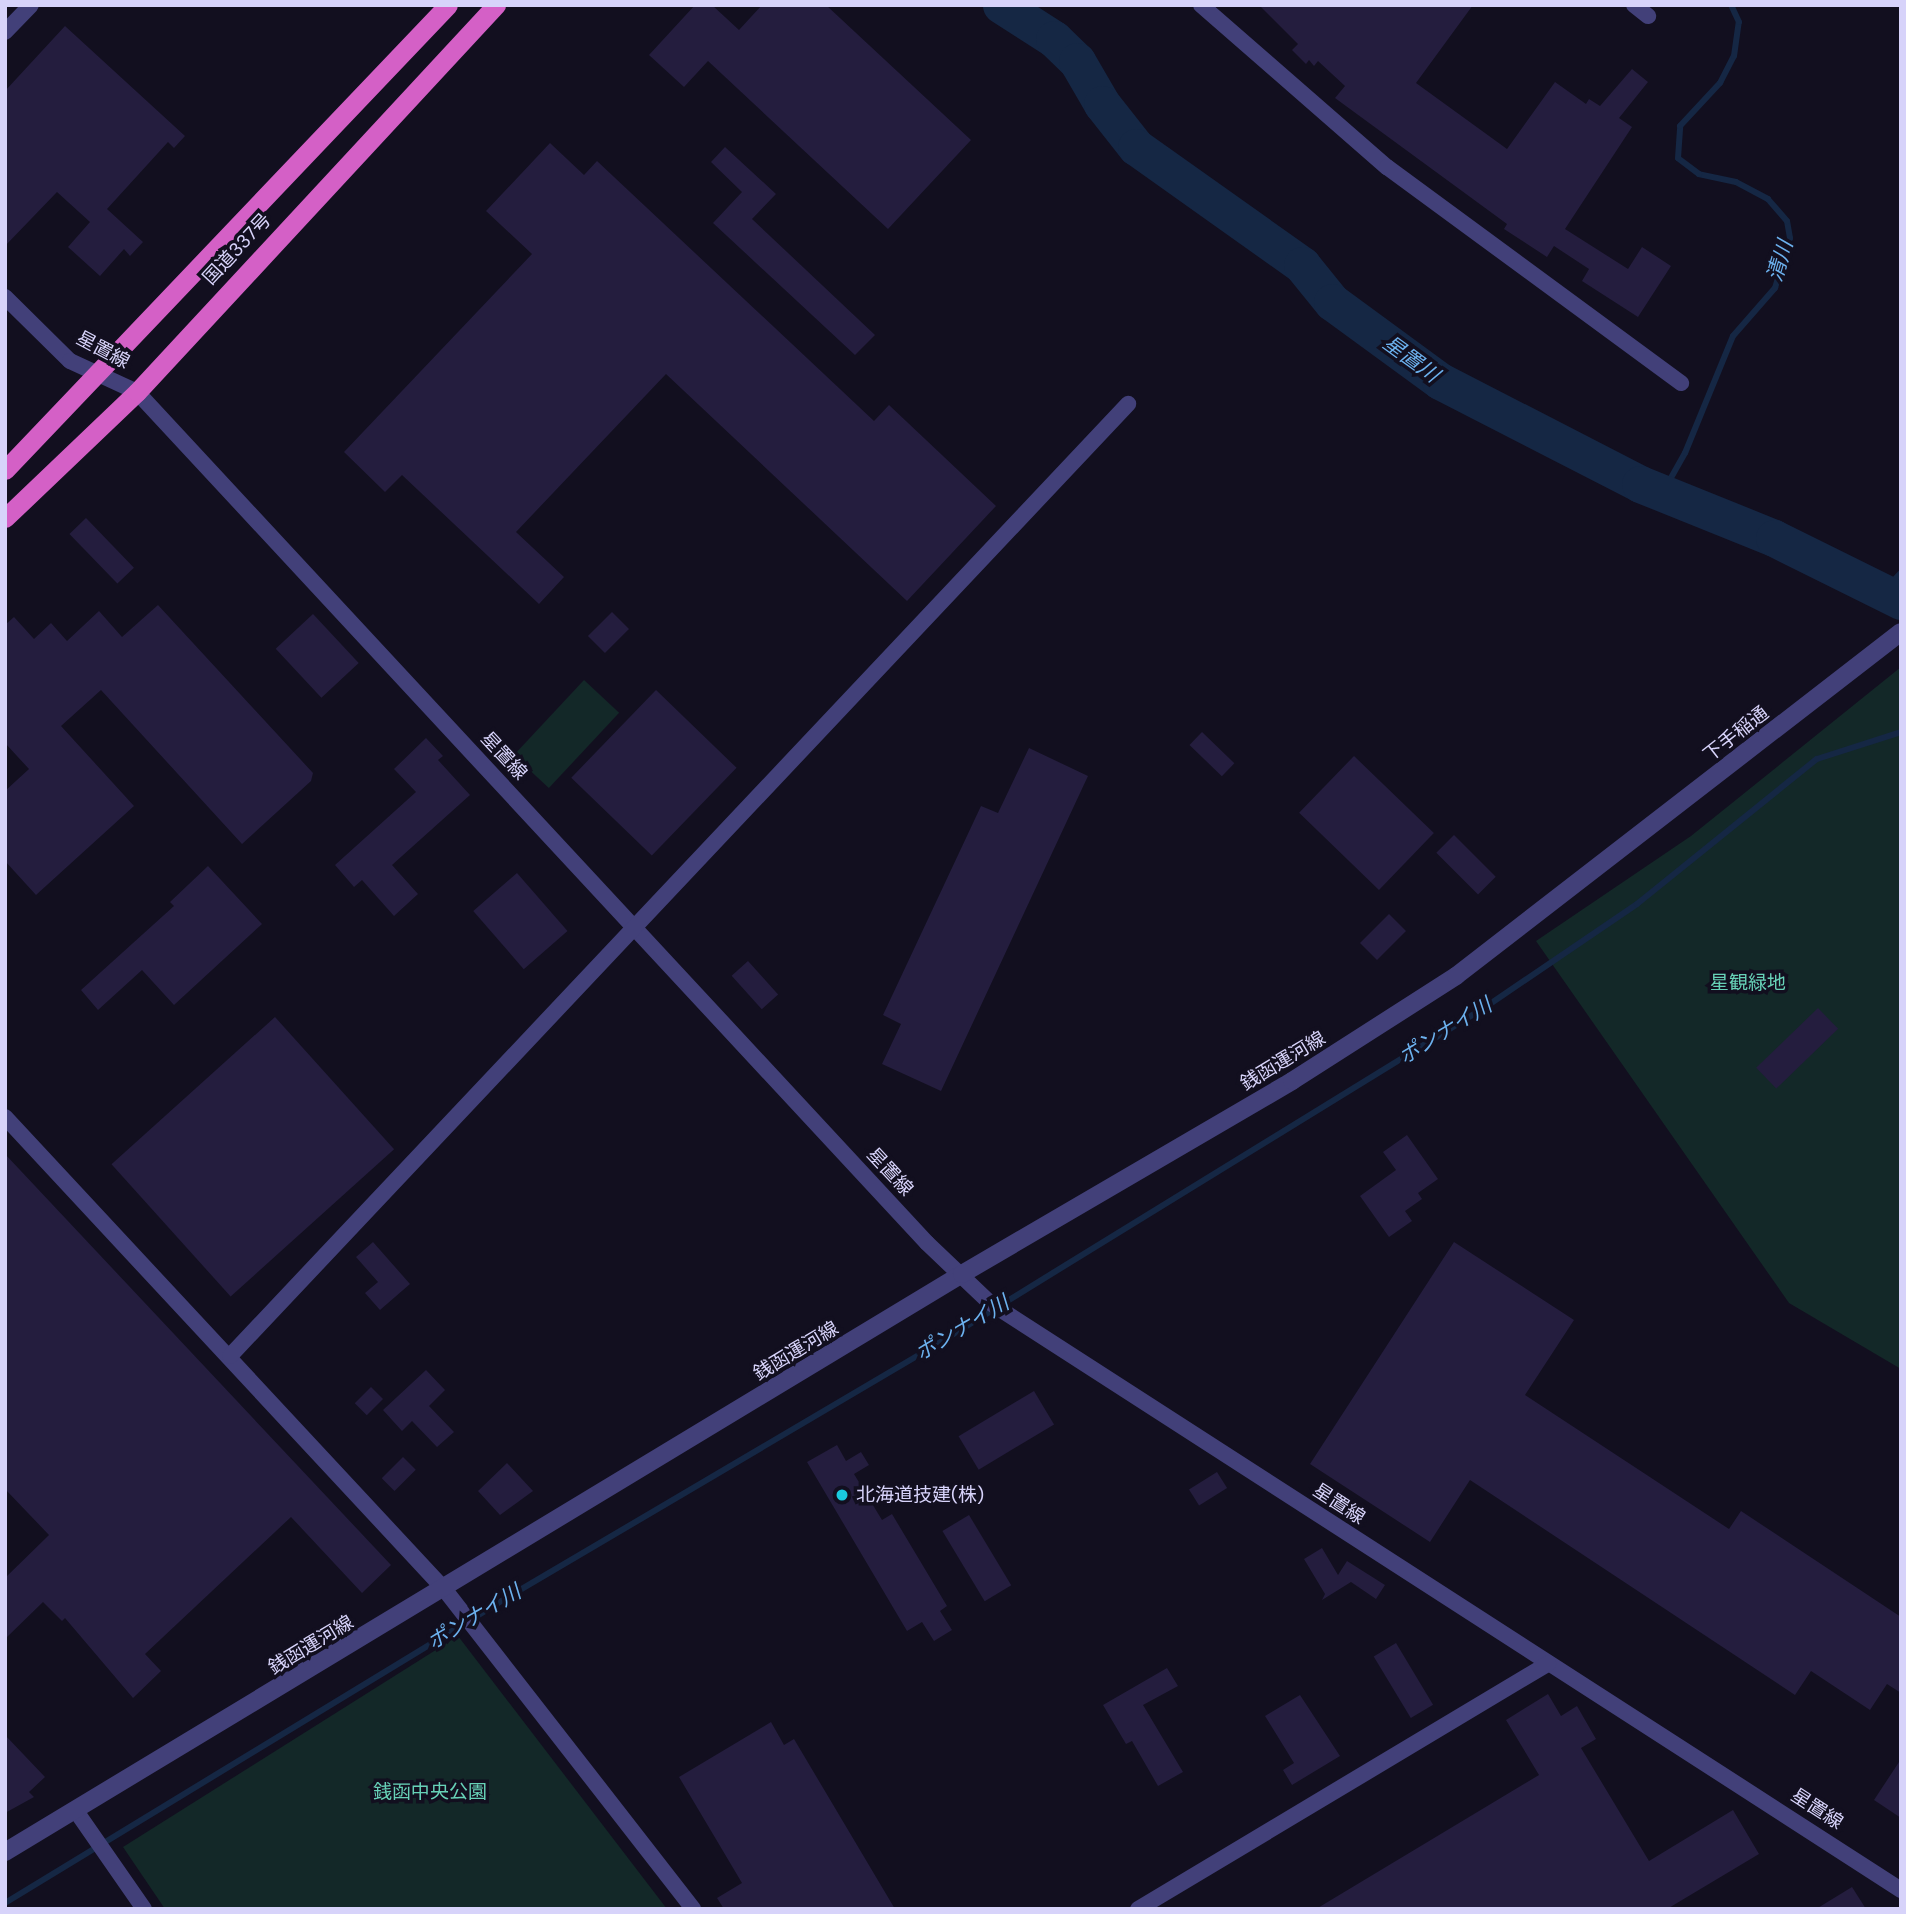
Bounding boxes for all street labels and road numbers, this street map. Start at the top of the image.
street label: 国道337号 [198,209,276,289]
street label: 星置線 [72,327,134,373]
street label: 下手稲通 [1699,702,1773,766]
street label: 星置線 [476,727,532,785]
street label: 銭函運河線 [1236,1027,1330,1095]
street label: 星置線 [862,1143,918,1201]
street label: 銭函運河線 [749,1317,843,1385]
street label: 星置線 [1309,1479,1369,1529]
street label: 銭函運河線 [264,1611,358,1679]
street label: 星置線 [1787,1784,1847,1834]

